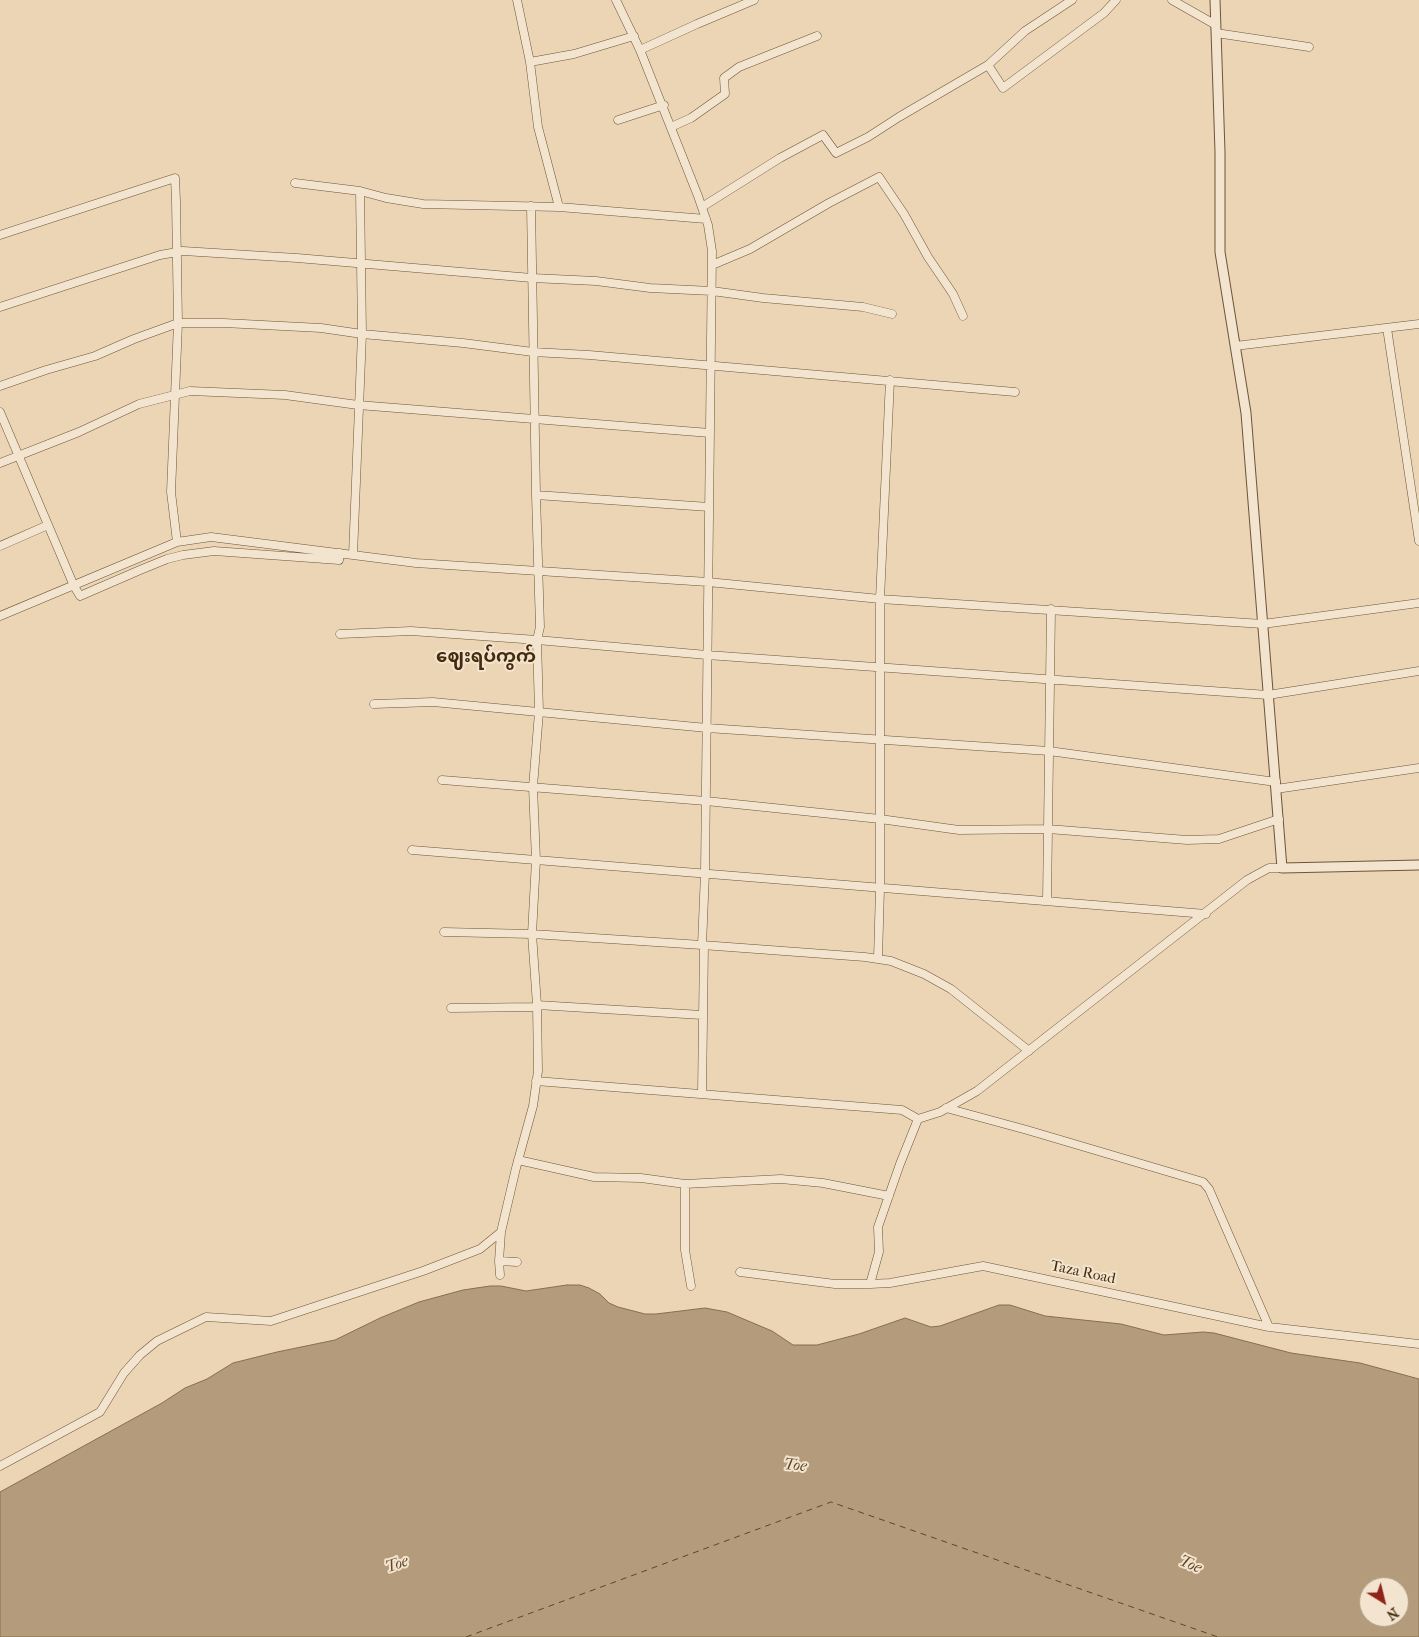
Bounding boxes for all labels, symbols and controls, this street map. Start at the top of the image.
district label: ဈေးရပ်ကွက် [436,647,536,669]
street label: Taza Road [1049,1257,1117,1289]
water label: Toe [783,1455,807,1477]
water label: Toe [383,1552,411,1578]
water label: Toe [1176,1552,1204,1578]
north arrow [1359,1577,1409,1627]
text: N [1383,1604,1402,1624]

